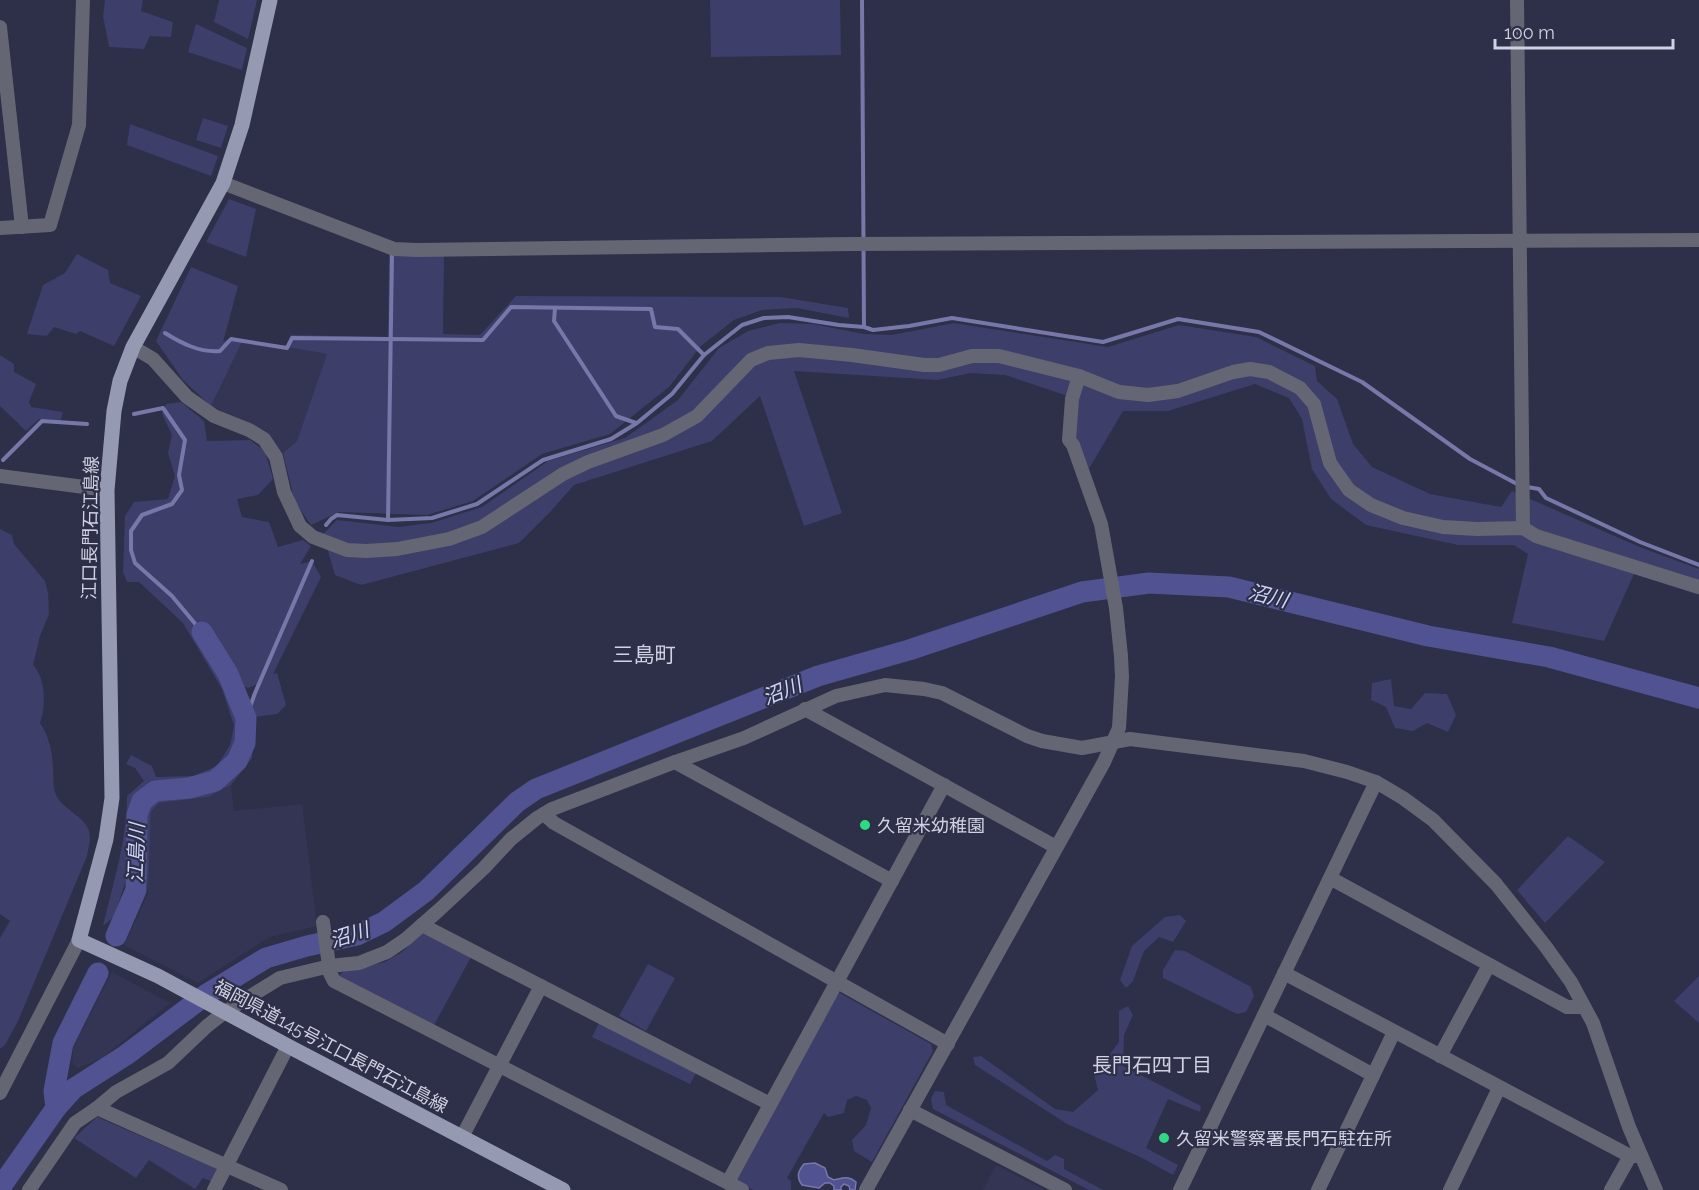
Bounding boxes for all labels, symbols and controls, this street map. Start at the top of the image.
scale bar [1495,12,1674,50]
text: 100 m [1504,22,1555,43]
street label: 江口長門石江島線 [78,456,102,600]
water label: 沼川 [1246,580,1292,613]
district label: 三島町 [613,642,676,667]
water label: 沼川 [759,672,807,710]
place label: 久留米幼稚園 [877,815,985,836]
marker: 久留米幼稚園 [858,818,872,832]
water label: 江島川 [123,821,149,883]
water label: 沼川 [326,917,374,953]
street label: 福岡県道145号江口長門石江島線 [211,975,451,1117]
district label: 長門石四丁目 [1092,1053,1212,1077]
place label: 久留米警察署長門石駐在所 [1176,1128,1392,1149]
marker: 久留米警察署長門石駐在所 [1157,1131,1171,1145]

